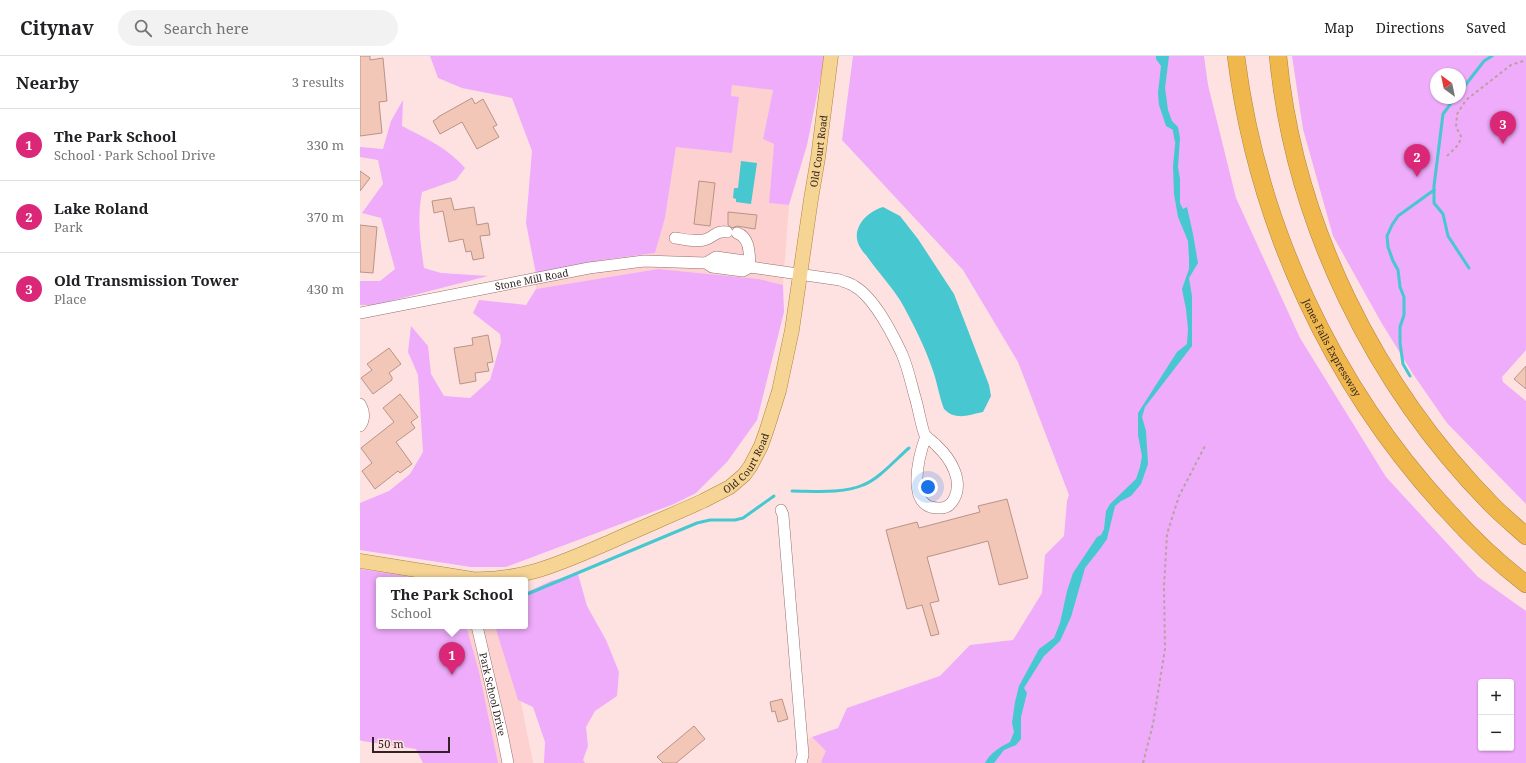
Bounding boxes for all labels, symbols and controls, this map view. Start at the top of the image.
search box [118,10,398,46]
text: Citynav [20,15,94,41]
icon: search [132,17,154,39]
text: Search here [164,18,249,38]
text: Map [1324,18,1354,37]
text: Directions [1376,18,1444,37]
text: Saved [1466,18,1506,37]
north arrow [1430,68,1466,104]
text: Nearby [16,71,79,94]
text: 3 results [292,73,344,91]
pin: 3 [1490,111,1516,144]
street label: Old Court Road [806,114,830,188]
text: The Park School [54,126,176,146]
text: 1 [25,136,33,154]
text: 330 m [307,136,344,154]
pin: 2 [1404,144,1430,177]
text: School · Park School Drive [54,146,215,164]
text: Lake Roland [54,198,148,218]
text: 2 [25,208,33,226]
text: 370 m [307,208,344,226]
text: Park [54,218,83,236]
street label: Stone Mill Road [494,265,570,293]
text: Old Transmission Tower [54,270,239,290]
text: 3 [25,280,33,298]
text: 430 m [307,280,344,298]
text: Place [54,290,87,308]
street label: Jones Falls Expressway [1299,295,1365,399]
street label: Old Court Road [721,431,772,496]
your location [918,477,938,497]
popup [376,577,528,629]
text: The Park School [391,584,513,604]
text: School [391,604,432,622]
pin: 1 [439,642,465,675]
street label: Park School Drive [476,651,509,737]
map controls [1478,679,1514,751]
button: + [1478,679,1514,715]
button: − [1478,715,1514,751]
scale bar [372,735,450,754]
text: 50 m [378,736,404,751]

